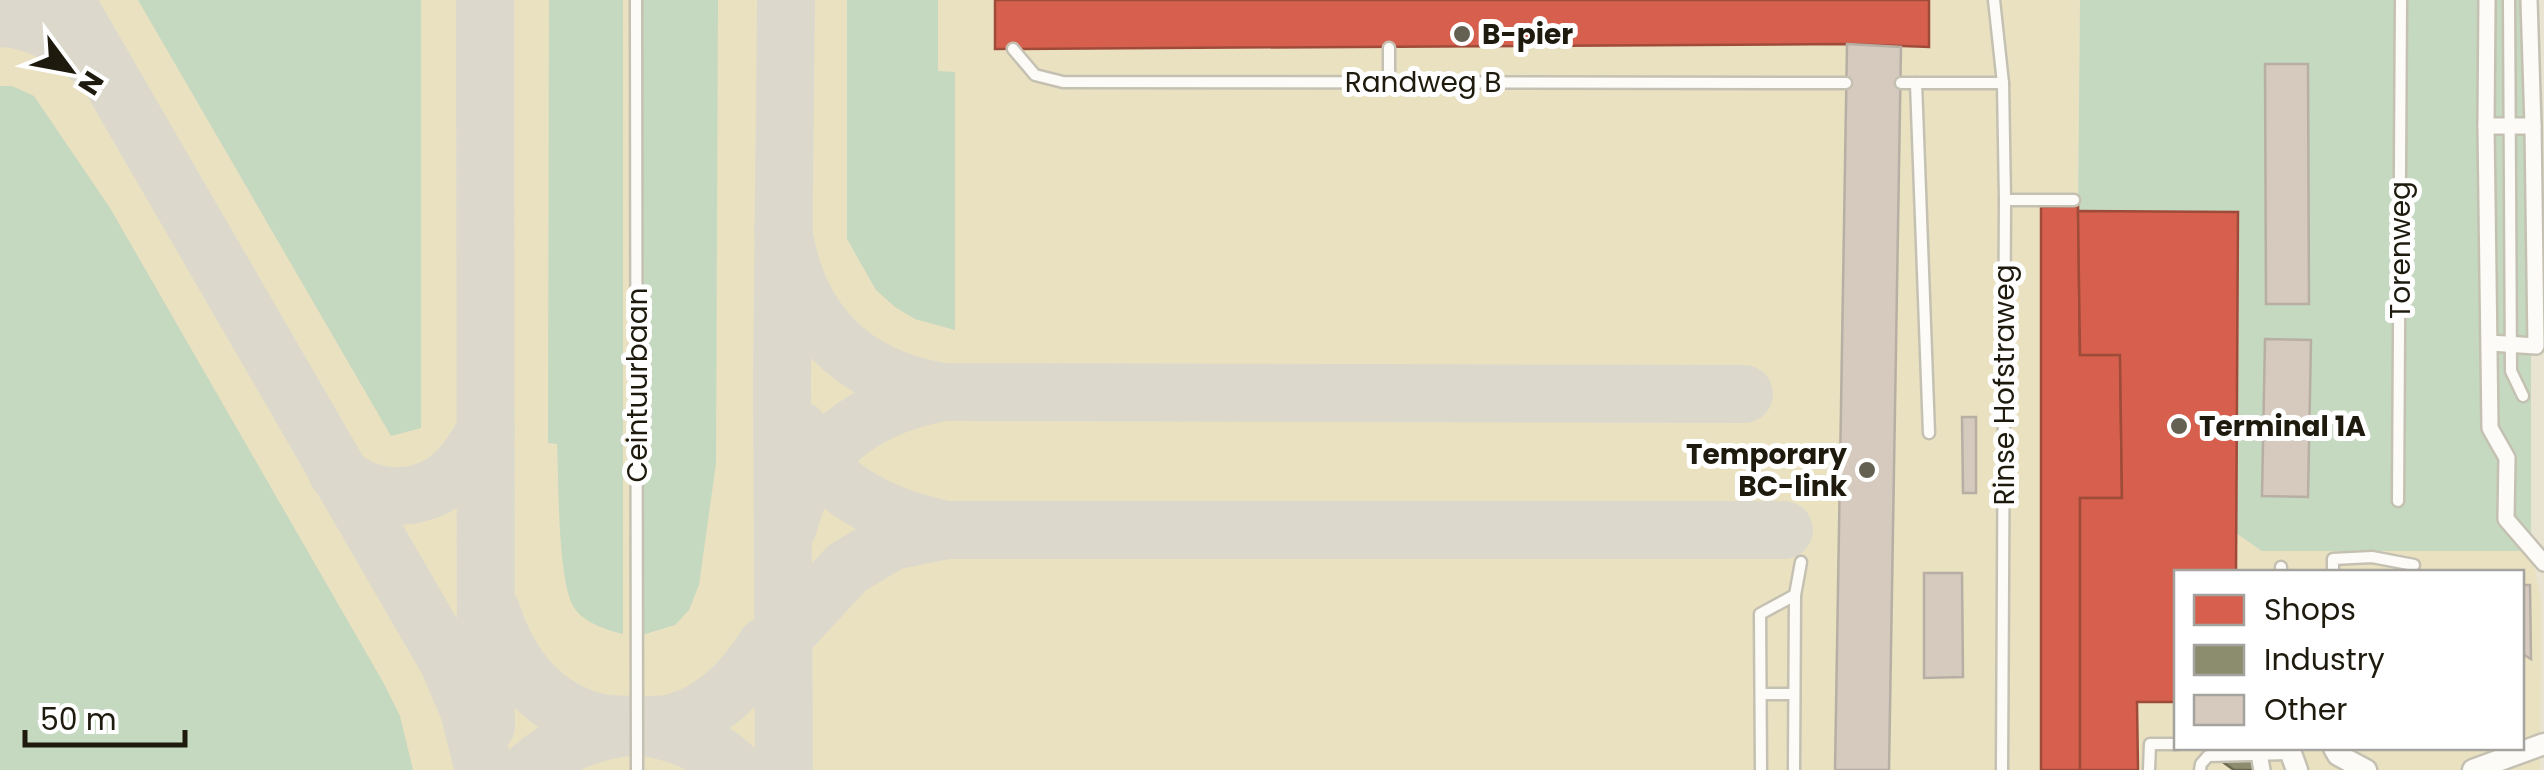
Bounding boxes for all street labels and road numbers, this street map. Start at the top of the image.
street label: Randweg B [1345,63,1501,102]
street label: Torenweg [2381,181,2420,319]
street label: Rinse Hofstraweg [1985,264,2024,506]
street label: Ceintuurbaan [618,288,657,482]

